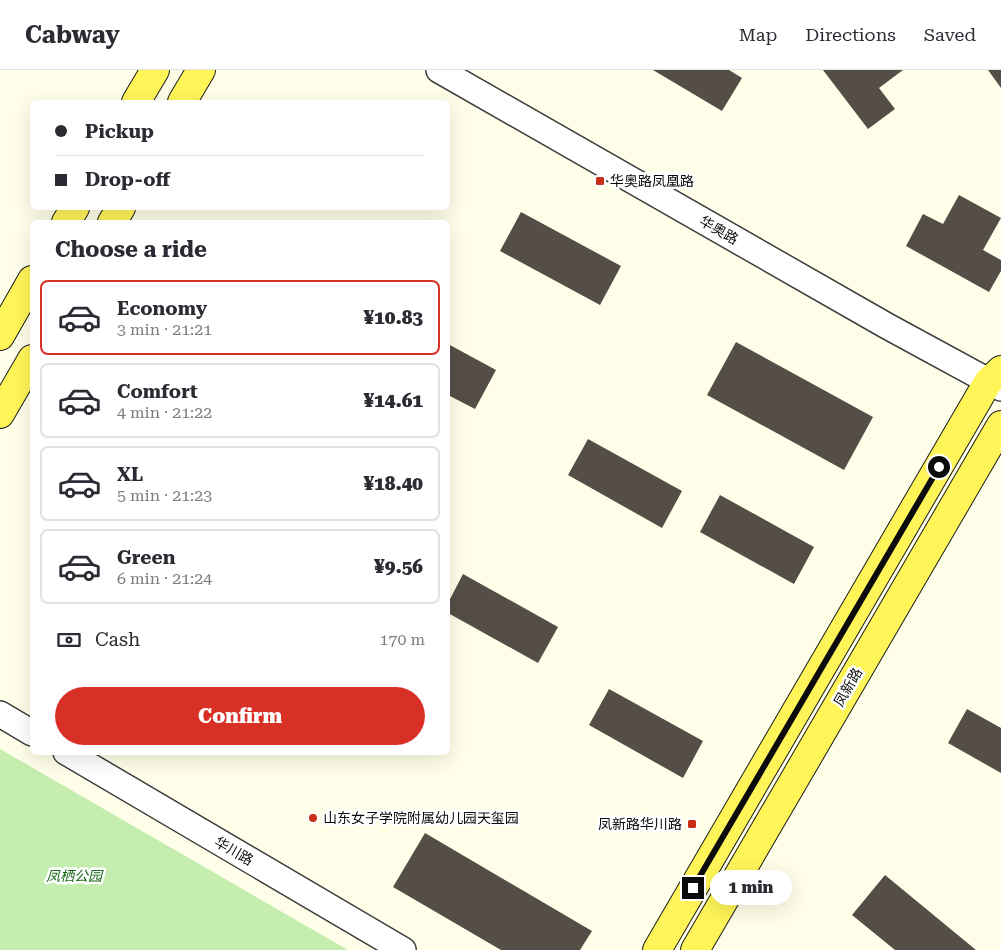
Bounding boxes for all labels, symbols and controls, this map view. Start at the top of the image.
text: Cabway [25,21,120,49]
text: Map [739,24,777,45]
text: Directions [805,24,896,45]
text: Saved [924,24,976,45]
text: Pickup [85,120,154,143]
text: Drop-off [85,168,170,191]
place label: 华奥路凤凰路 [610,173,694,189]
marker: 华奥路凤凰路 [594,175,606,187]
street label: 华奥路 [697,213,741,247]
text: Choose a ride [55,237,207,262]
icon: car [57,295,102,340]
text: Economy [117,297,207,320]
text: ¥10.83 [363,306,423,329]
text: 3 min · 21:21 [117,320,212,339]
icon: car [57,378,102,423]
text: Comfort [117,380,198,403]
text: ¥14.61 [363,389,423,412]
text: 4 min · 21:22 [117,403,212,422]
route start [928,456,950,478]
icon: car [57,461,102,506]
text: XL [117,463,143,486]
text: ¥18.40 [363,472,423,495]
text: 5 min · 21:23 [117,486,212,505]
icon: car [57,544,102,589]
text: Green [117,546,175,569]
text: ¥9.56 [374,555,423,578]
text: 6 min · 21:24 [117,569,212,588]
icon: cash [55,626,83,654]
text: Cash [95,628,140,651]
text: 170 m [379,630,425,649]
street label: 凤新路 [831,665,865,709]
button: Confirm [55,687,425,745]
place label: 山东女子学院附属幼儿园天玺园 [323,810,519,826]
marker: 山东女子学院附属幼儿园天玺园 [307,812,319,824]
place label: 凤新路华川路 [598,816,682,832]
marker: 凤新路华川路 [686,818,698,830]
street label: 华川路 [212,834,256,868]
park label: 凤栖公园 [46,868,104,884]
callout: 1 min [710,870,793,906]
route end [682,877,704,899]
text: 1 min [729,878,773,897]

